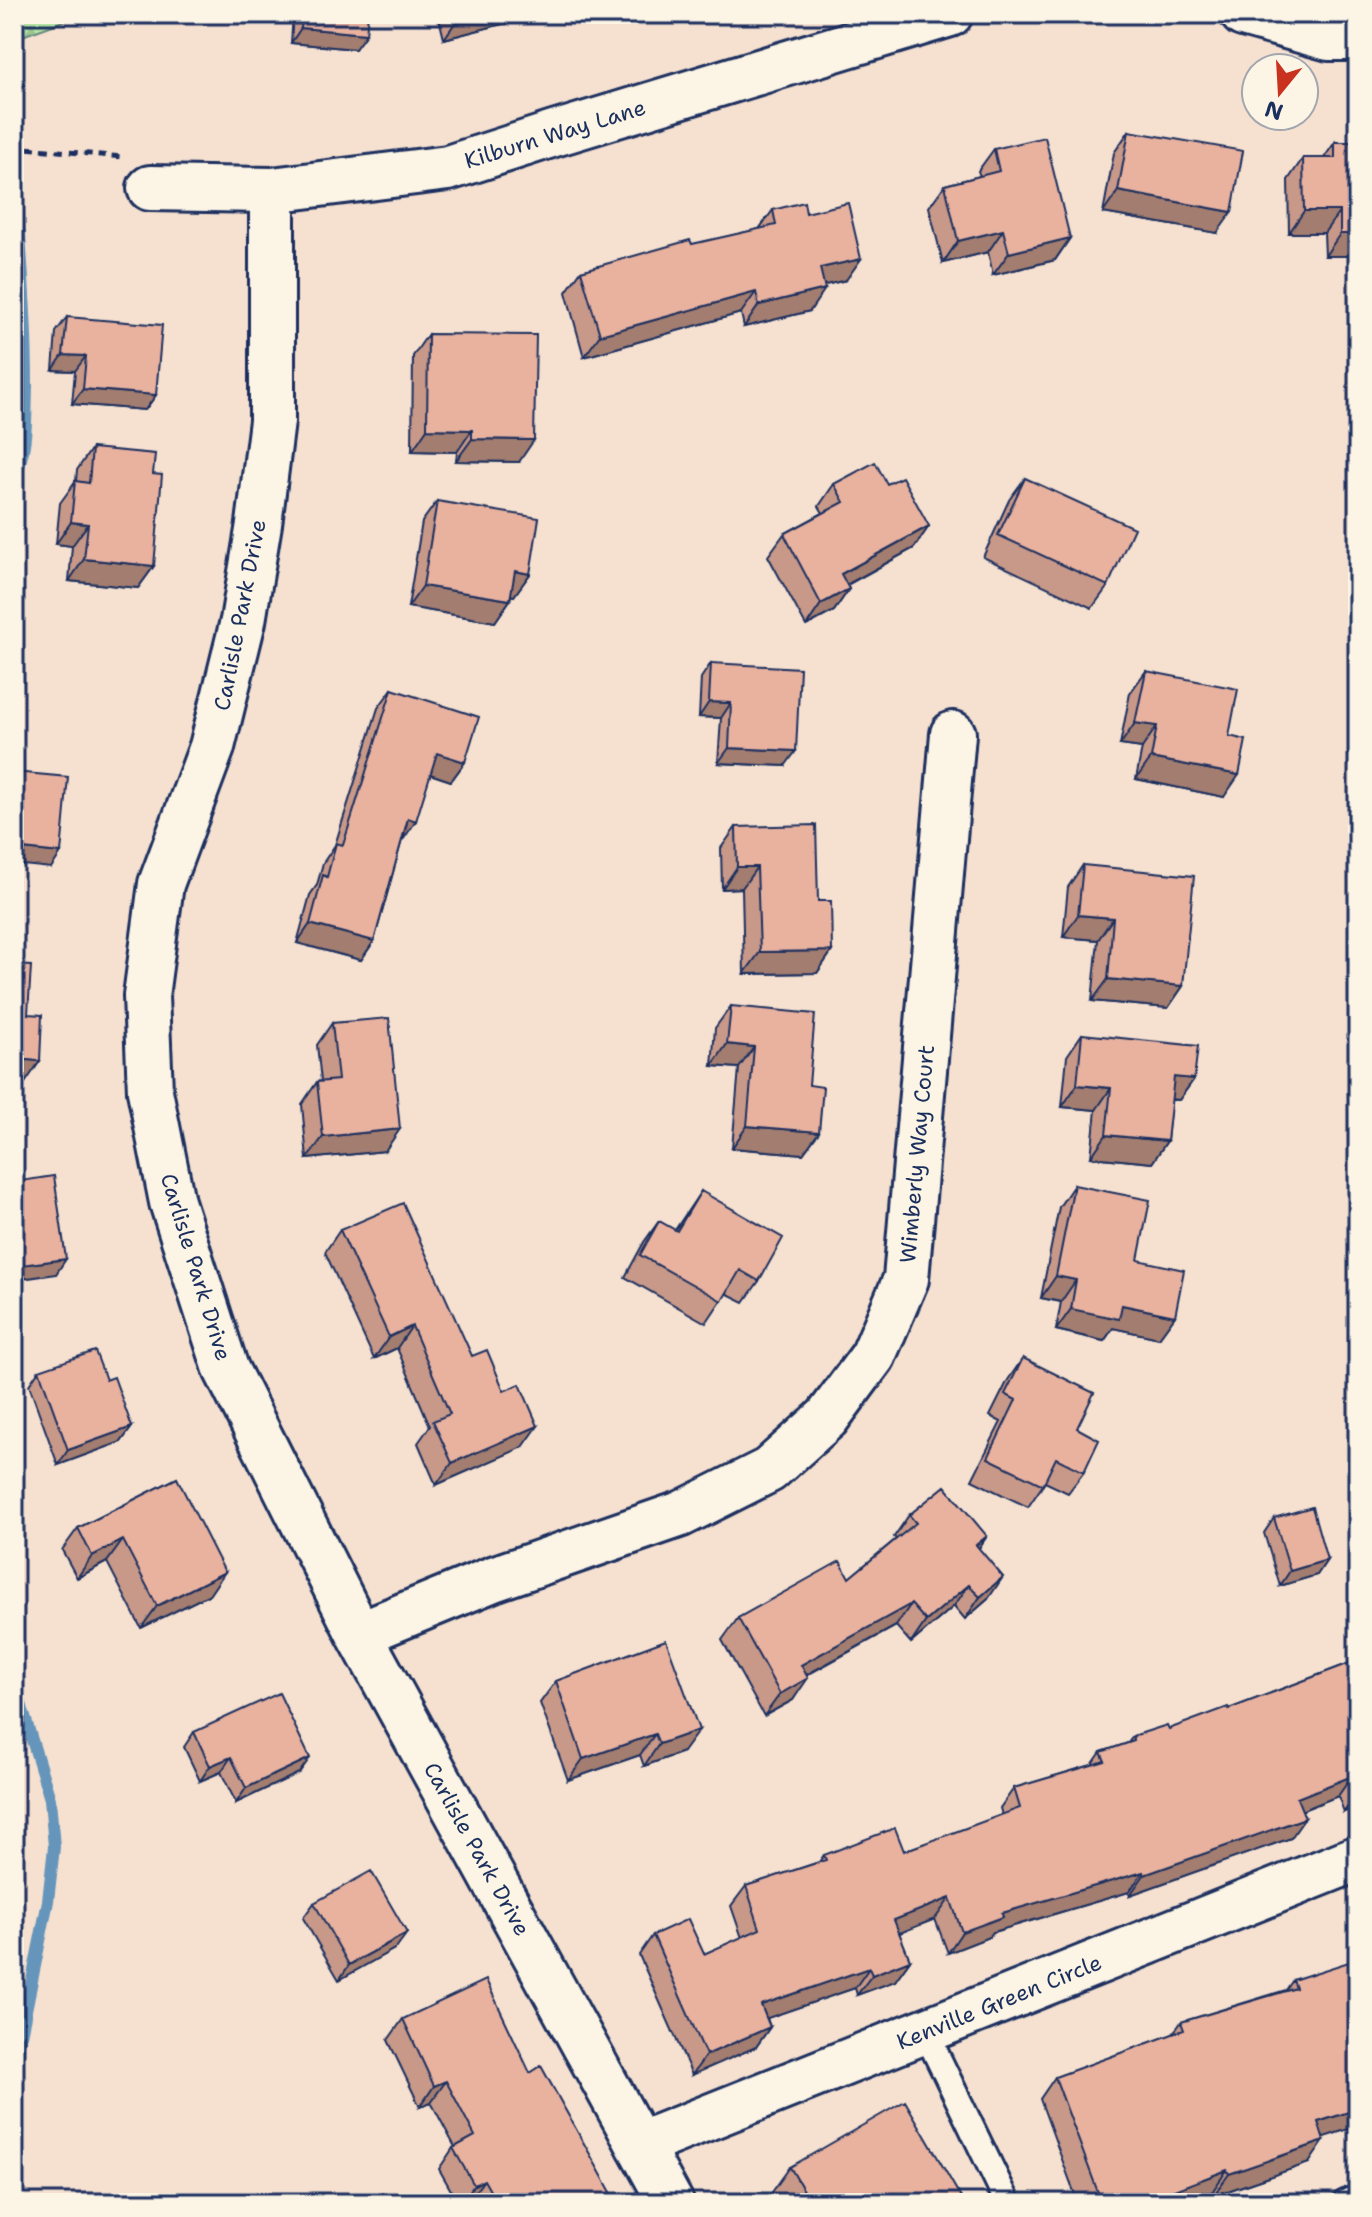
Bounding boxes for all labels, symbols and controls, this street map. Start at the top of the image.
north arrow [1240,52,1320,132]
street label: Kilburn Way Lane [461,93,649,175]
text: N [1261,94,1287,127]
street label: Carlisle Park Drive [207,517,273,713]
street label: Wimberly Way Court [893,1044,941,1264]
street label: Carlisle Park Drive [154,1170,238,1364]
street label: Carlisle Park Drive [417,1757,537,1941]
street label: Kenville Green Circle [892,1948,1106,2056]

